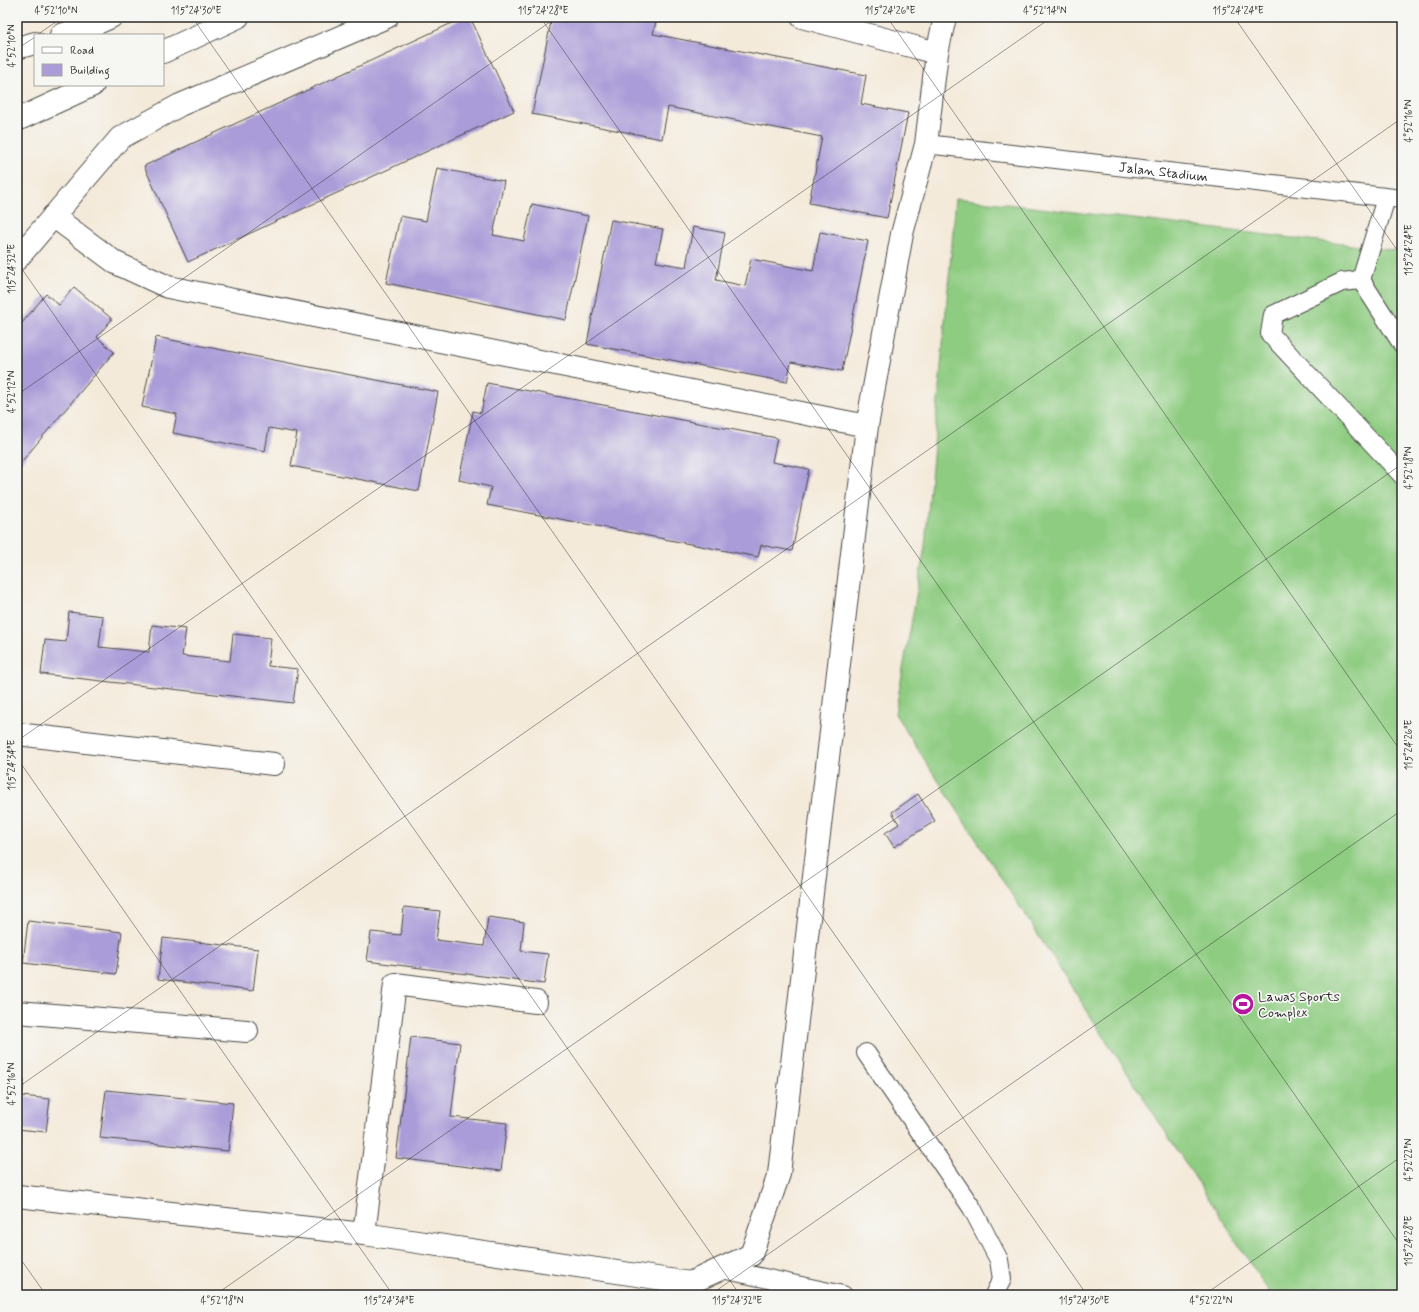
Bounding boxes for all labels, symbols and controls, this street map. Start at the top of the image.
text: 4°52'10"N [34,4,78,18]
text: 115°24'30"E [171,4,221,18]
text: 115°24'28"E [518,4,568,18]
text: 115°24'26"E [865,4,916,18]
text: 4°52'14"N [1023,4,1067,18]
text: 115°24'24"E [1212,4,1264,18]
text: 4°52'10"N [5,24,19,68]
legend [34,34,164,86]
text: Road [70,43,94,59]
text: Building [70,63,110,80]
text: 4°52'16"N [1402,99,1416,142]
street label: Jalan Stadium [1118,158,1209,187]
text: 115°24'24"E [1402,224,1416,276]
text: 115°24'32"E [5,244,19,294]
text: 4°52'12"N [5,370,19,413]
text: 4°52'18"N [1402,446,1416,489]
text: 115°24'26"E [1402,719,1416,770]
text: 115°24'34"E [5,739,19,790]
place label: Lawas Sports Complex [1258,988,1340,1022]
sports icon: Lawas Sports Complex [1230,991,1256,1017]
text: 4°52'16"N [5,1062,19,1105]
text: 4°52'22"N [1402,1138,1416,1182]
text: 115°24'28"E [1402,1216,1416,1266]
text: 4°52'18"N [201,1294,244,1308]
text: 115°24'34"E [364,1294,415,1308]
text: 115°24'32"E [712,1294,762,1308]
text: 115°24'30"E [1059,1294,1109,1308]
text: 4°52'22"N [1189,1294,1233,1308]

